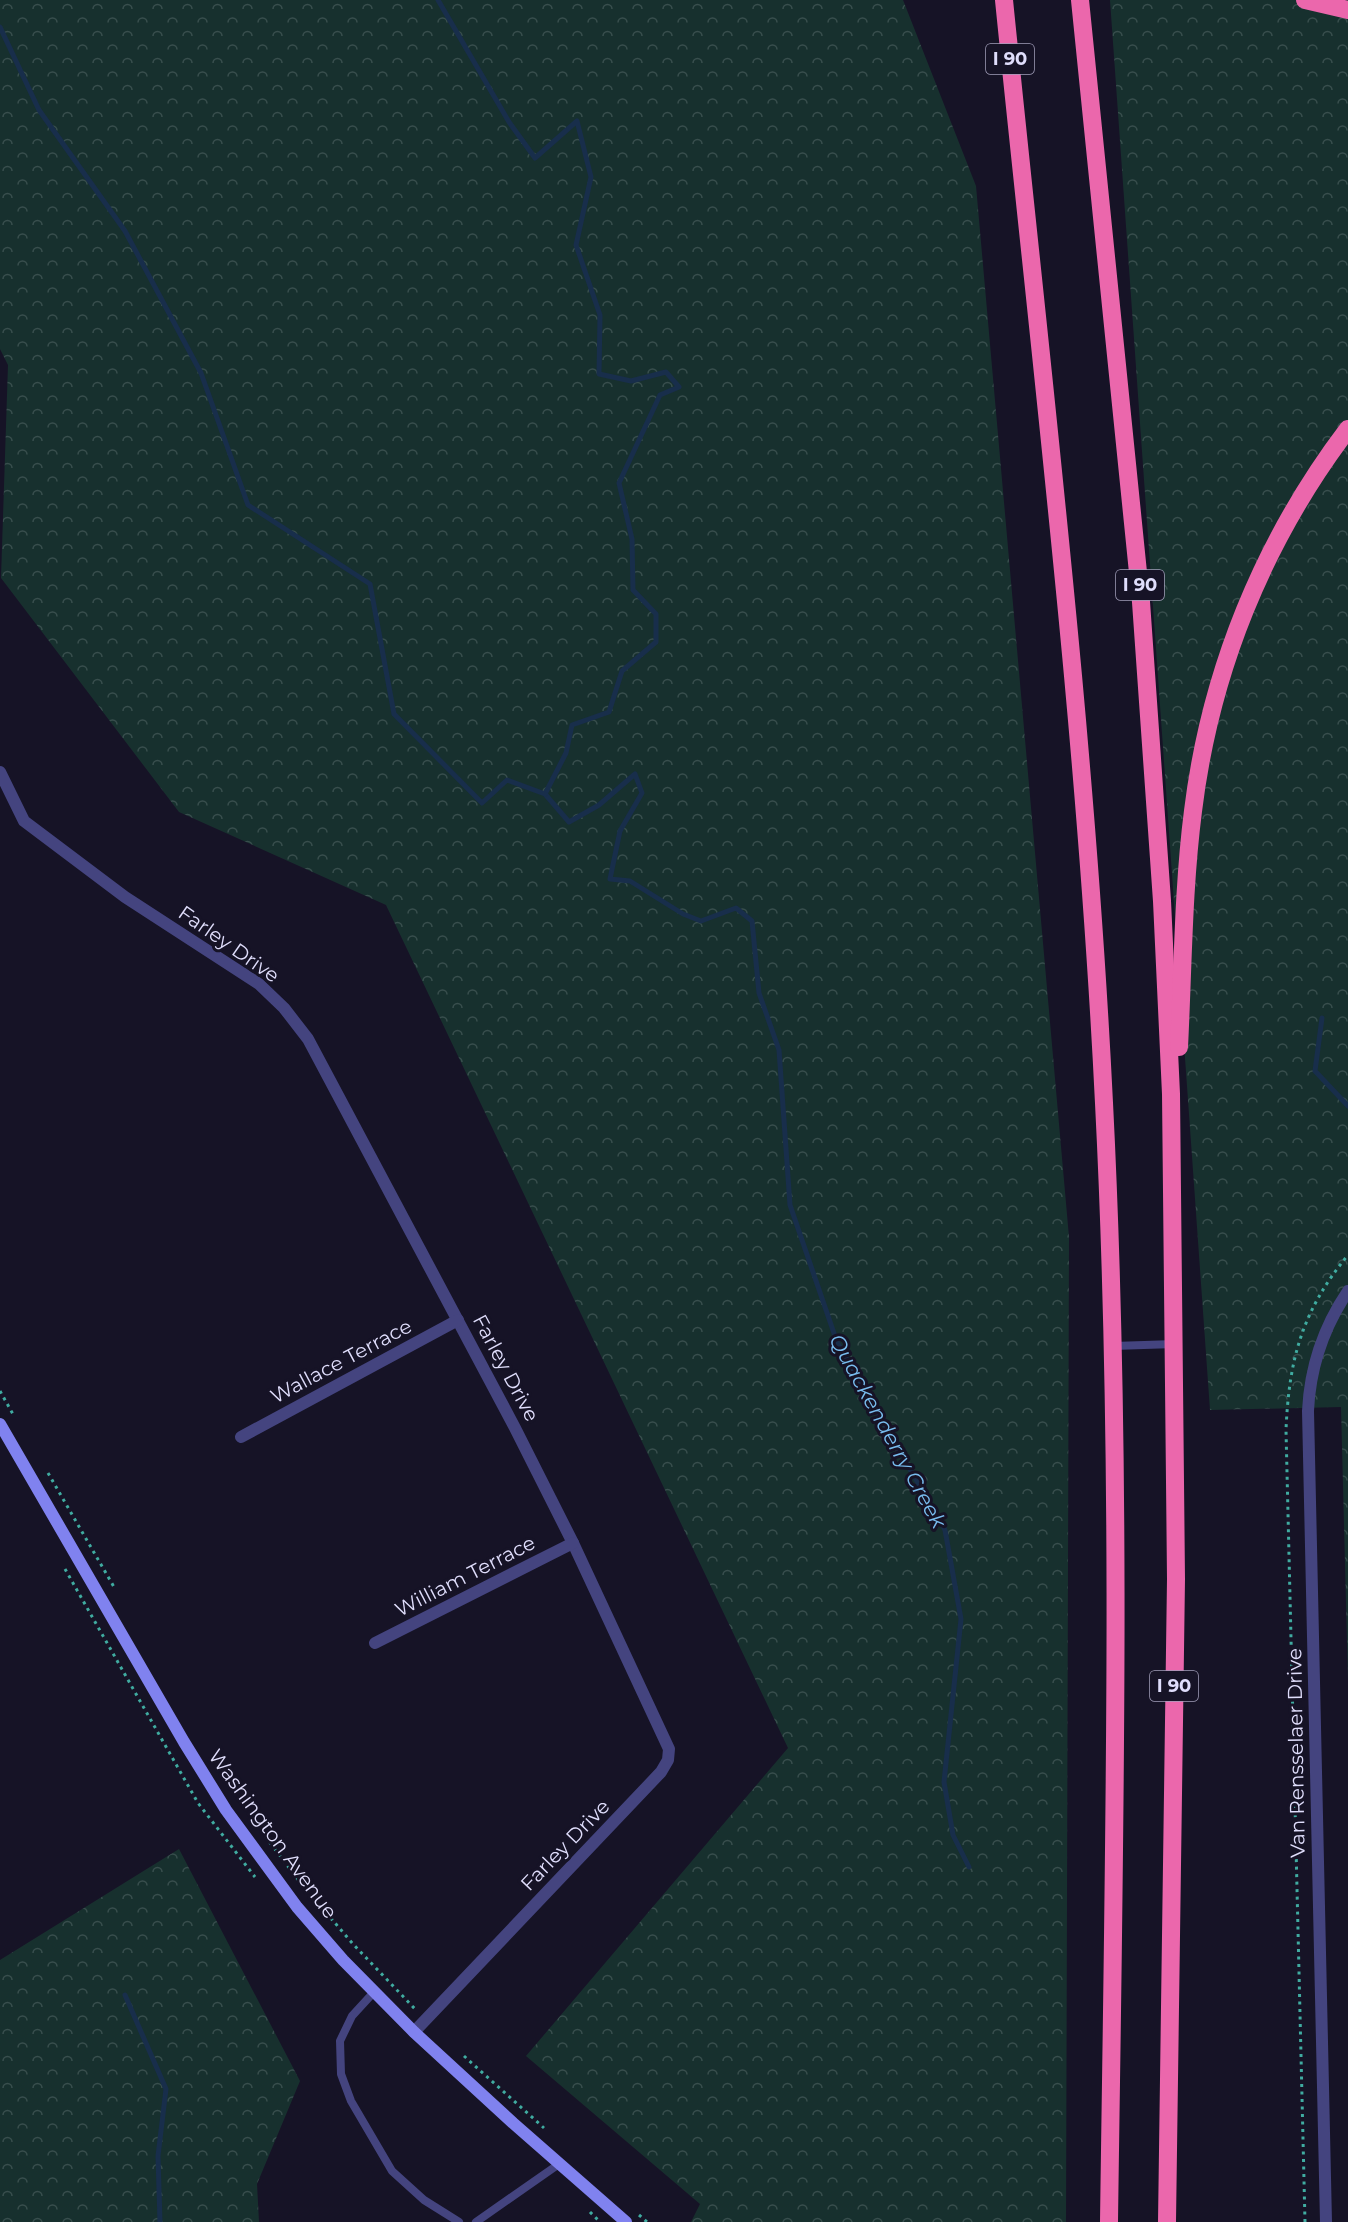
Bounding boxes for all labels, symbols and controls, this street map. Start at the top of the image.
road number: I 90 [986,44,1034,74]
road number: I 90 [1116,570,1164,600]
street label: Farley Drive [174,900,284,988]
street label: Farley Drive [468,1310,544,1426]
street label: Wallace Terrace [266,1314,416,1408]
water label: Quackenderry Creek [824,1330,953,1534]
street label: William Terrace [391,1530,539,1622]
street label: Van Rensselaer Drive [1282,1648,1310,1858]
road number: I 90 [1150,1671,1198,1701]
street label: Washington Avenue [204,1745,342,1923]
street label: Farley Drive [515,1794,615,1896]

